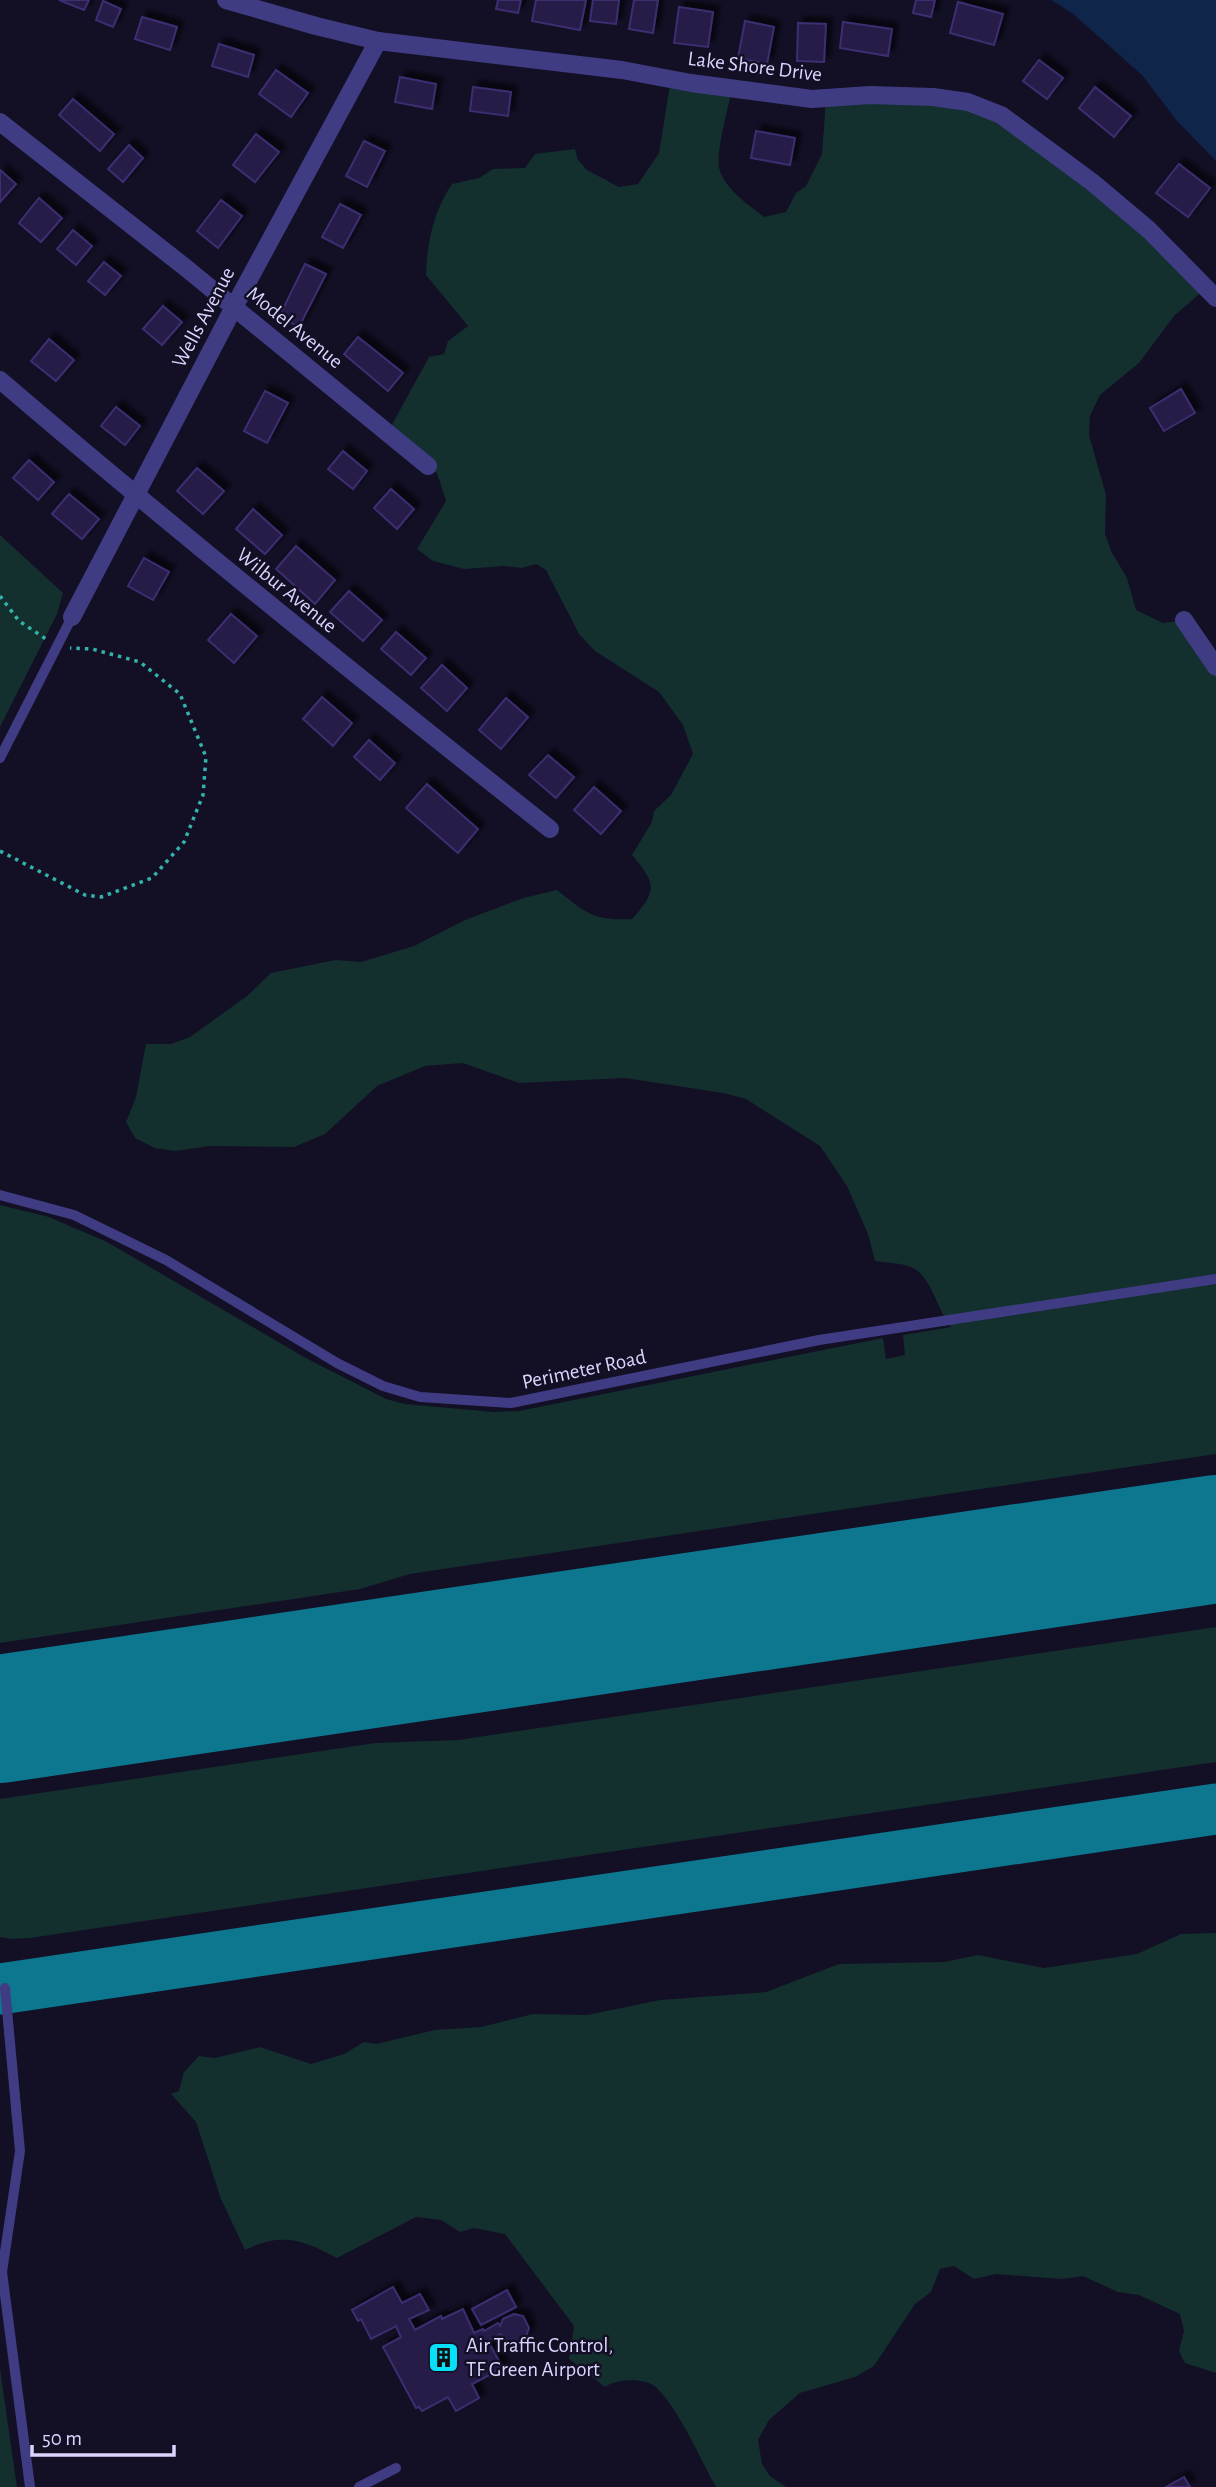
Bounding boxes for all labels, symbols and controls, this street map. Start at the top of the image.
street label: Lake Shore Drive [687,48,823,85]
street label: Wells Avenue [168,264,239,371]
street label: Model Avenue [243,282,347,372]
street label: Wilbur Avenue [233,544,341,637]
street label: Perimeter Road [520,1346,648,1393]
place label: Air Traffic Control, TF Green Airport [466,2335,613,2380]
building icon: Air Traffic Control, TF Green Airport [426,2340,460,2374]
scale bar [32,2414,173,2458]
text: 50 m [42,2428,82,2449]

